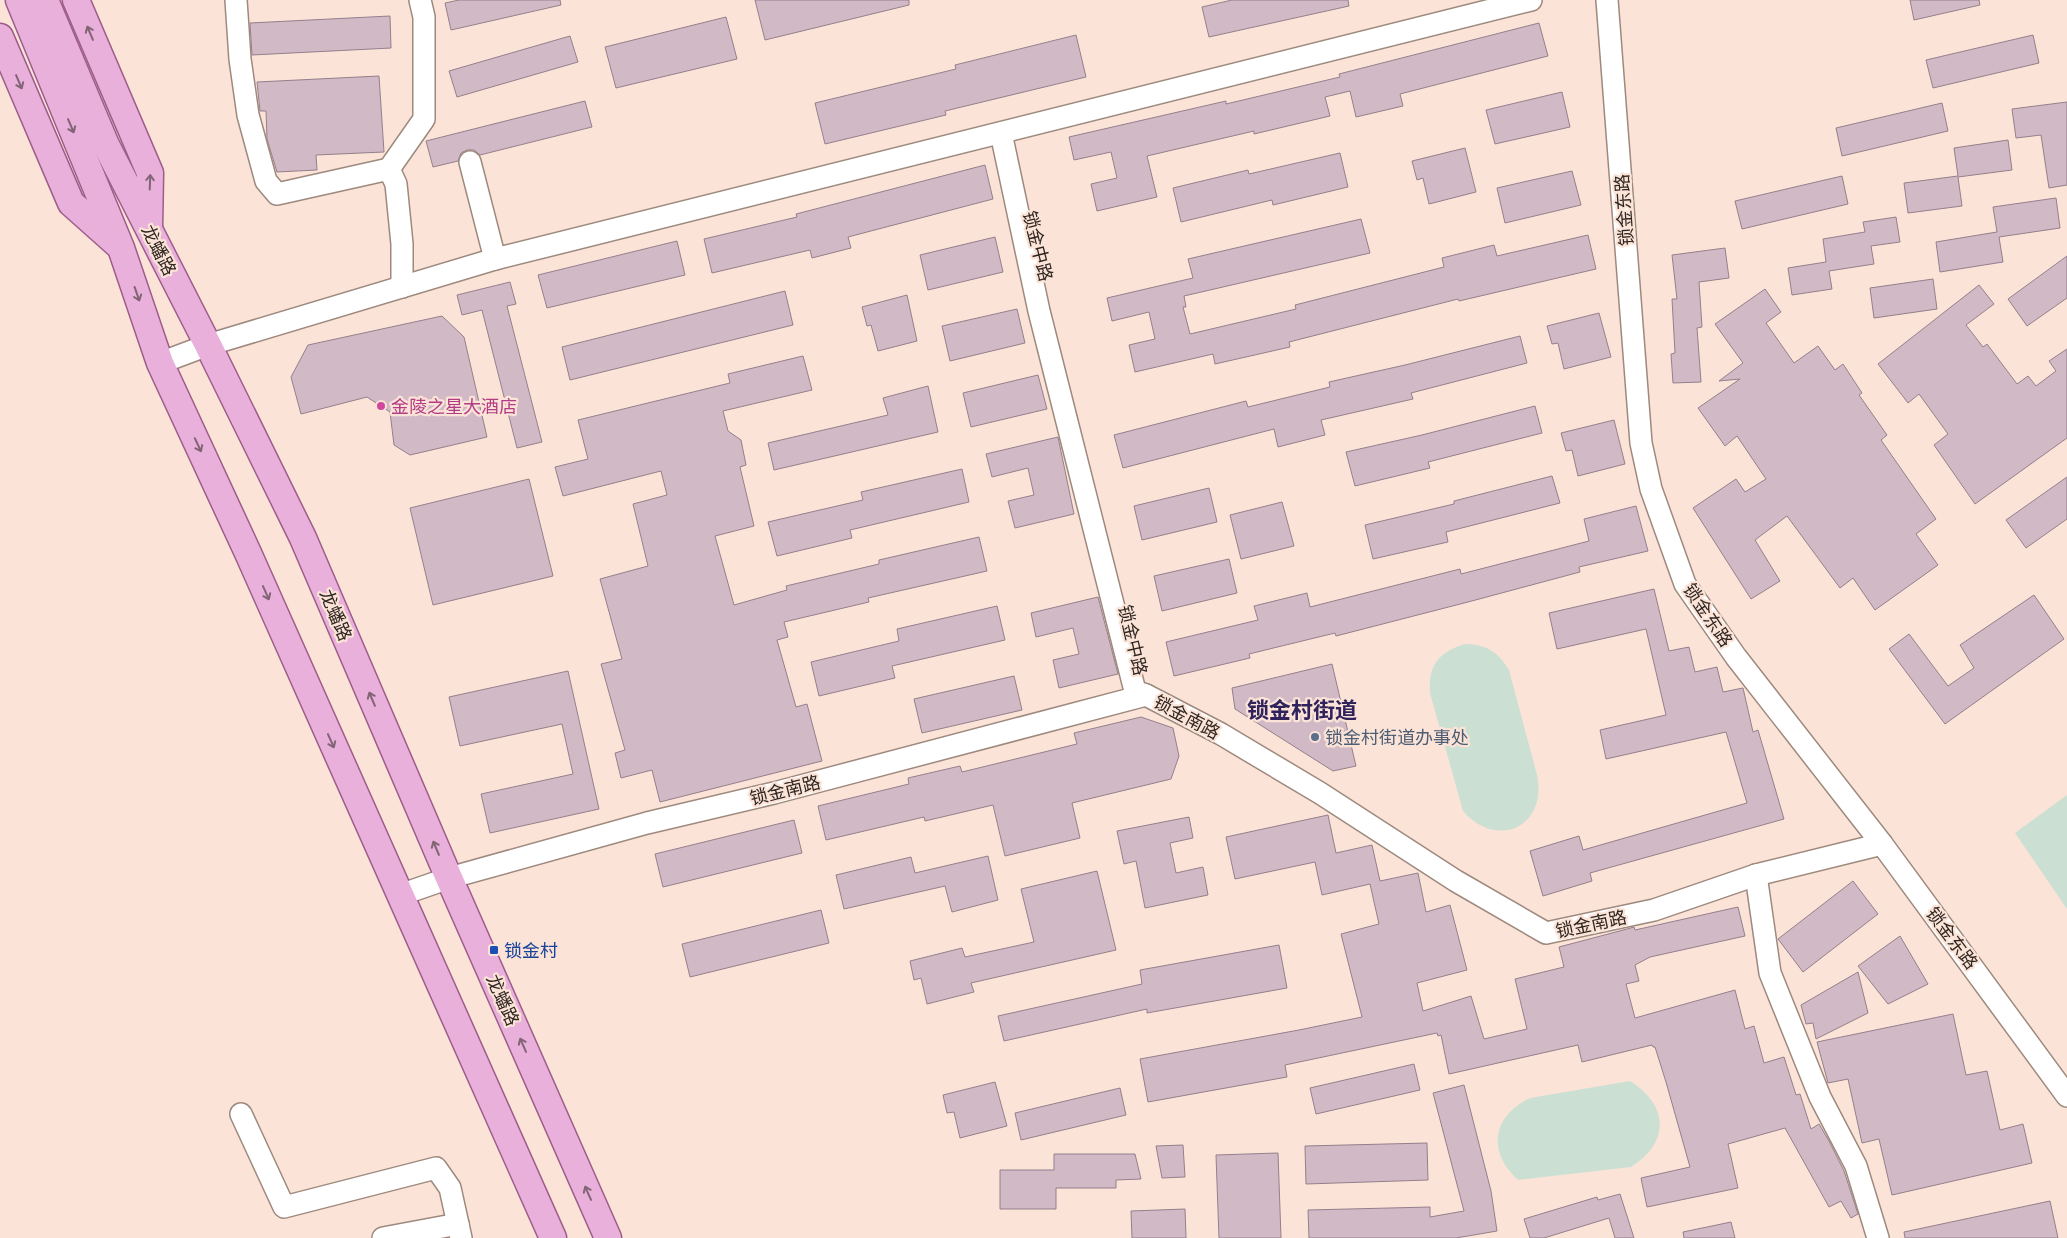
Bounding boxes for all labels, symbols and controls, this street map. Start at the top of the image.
one-way arrow [84,25,93,40]
one-way arrow [15,74,25,89]
one-way arrow [67,118,77,133]
street label: 锁金东路 [1609,173,1639,247]
one-way arrow [145,175,155,191]
street label: 锁金中路 [1017,208,1059,284]
street label: 龙蟠路 [136,220,182,280]
one-way arrow [133,286,142,302]
place label: 金陵之星大酒店 [391,394,517,419]
marker: 金陵之星大酒店 [375,400,387,412]
one-way arrow [194,437,204,452]
street label: 锁金东路 [1678,578,1738,652]
one-way arrow [261,585,271,600]
street label: 龙蟠路 [314,585,358,645]
street label: 锁金中路 [1113,602,1153,678]
street label: 锁金南路 [1149,689,1225,745]
one-way arrow [366,692,376,707]
district label: 锁金村街道 [1247,695,1357,725]
place label: 锁金村街道办事处 [1325,725,1469,750]
marker: 锁金村街道办事处 [1309,731,1321,743]
one-way arrow [327,733,337,748]
street label: 锁金南路 [747,769,823,811]
one-way arrow [430,841,440,856]
street label: 锁金东路 [1920,902,1984,974]
street label: 锁金南路 [1553,904,1629,944]
place label: 锁金村 [504,938,558,963]
marker: 锁金村 [488,944,500,956]
street label: 龙蟠路 [481,970,525,1030]
one-way arrow [517,1038,527,1053]
one-way arrow [583,1186,593,1201]

